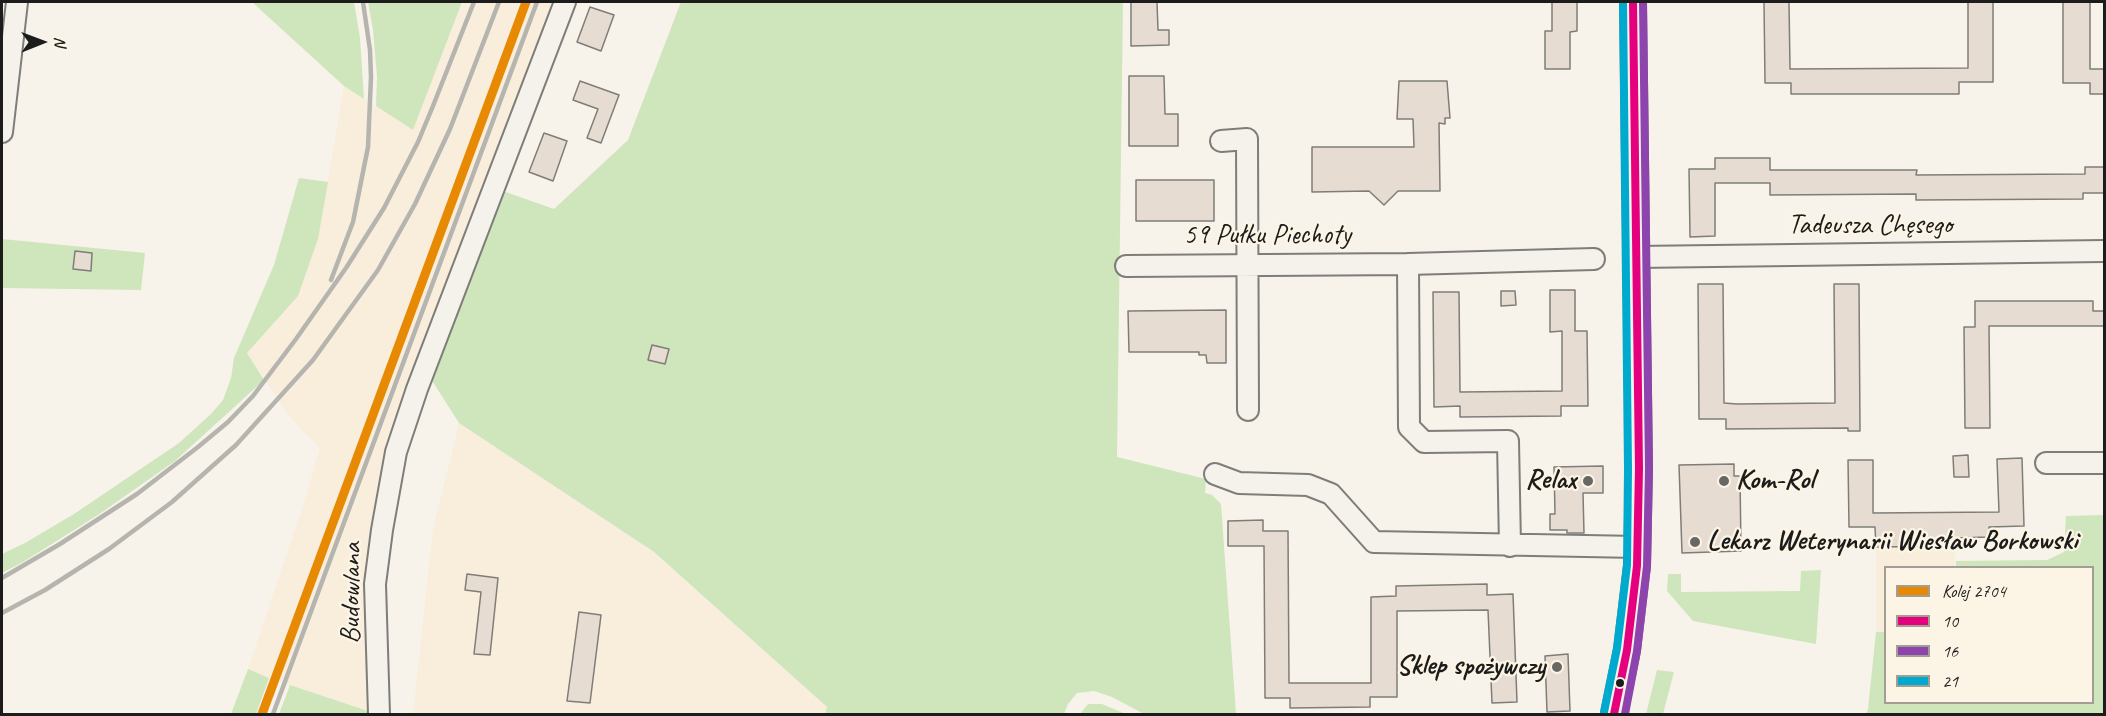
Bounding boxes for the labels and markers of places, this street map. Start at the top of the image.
place label: Relax [1525,464,1576,498]
place label: Kom-Rol [1736,464,1814,498]
marker: Relax [1581,474,1595,488]
marker: Kom-Rol [1717,474,1731,488]
place label: Lekarz Weterynarii Wiesław Borkowski [1707,525,2077,559]
marker: Lekarz Weterynarii Wiesław Borkowski [1688,535,1702,549]
place label: Sklep spożywczy [1396,650,1545,684]
marker: Sklep spożywczy [1550,660,1564,674]
unlabelled marker [1614,677,1626,689]

